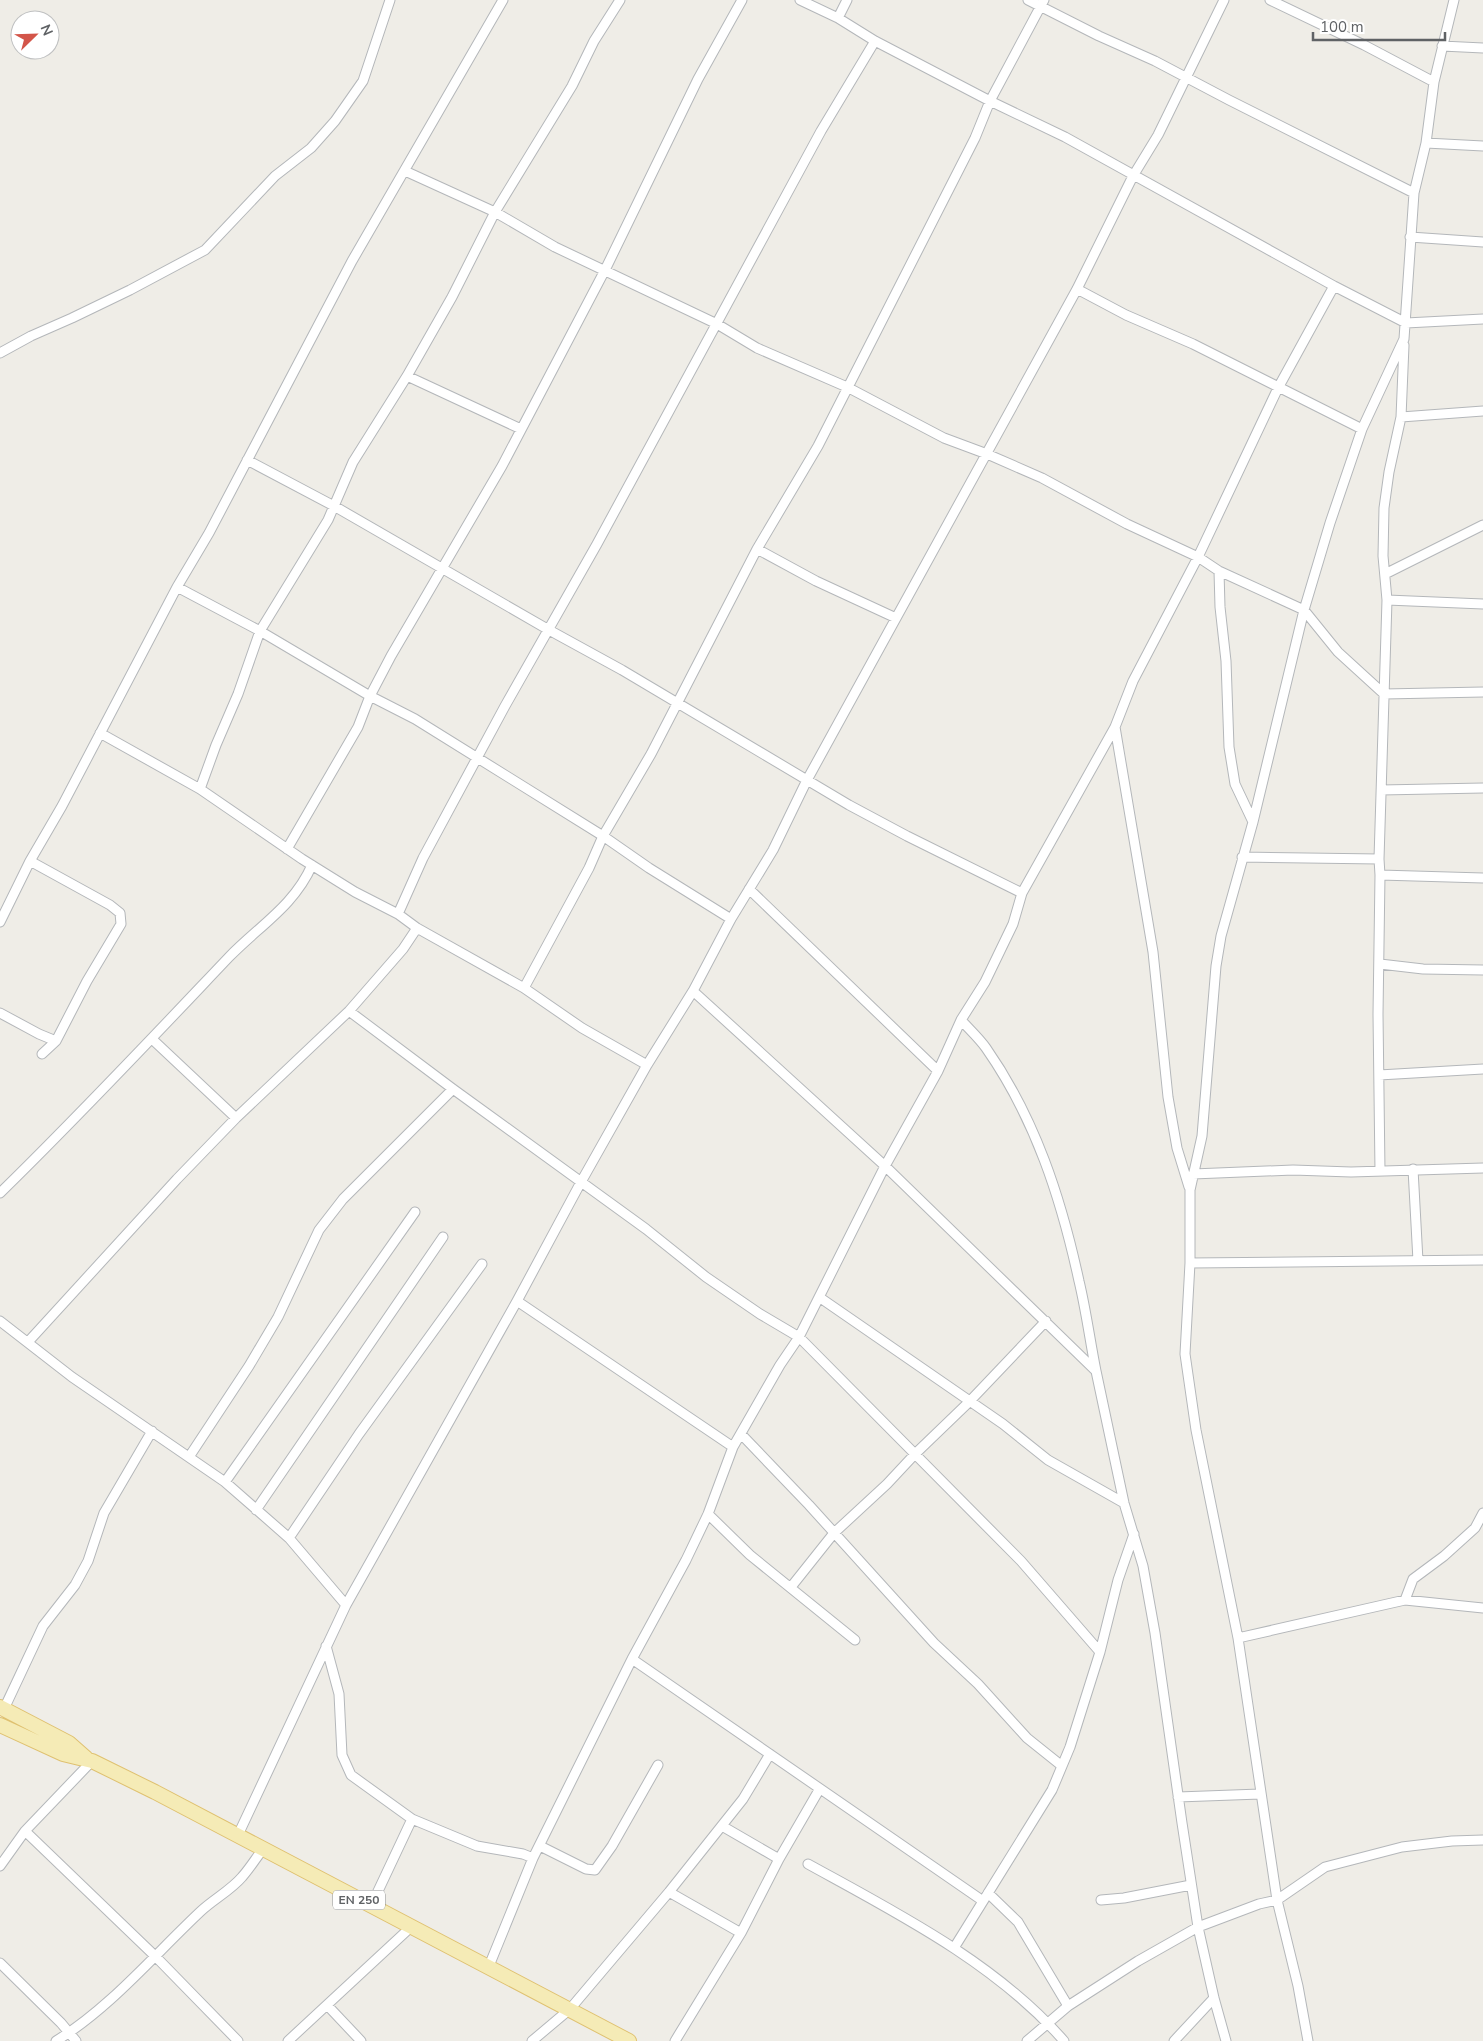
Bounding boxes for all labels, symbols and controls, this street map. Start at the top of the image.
north arrow [10,10,60,60]
scale bar [1313,10,1446,42]
text: 100 m [1320,17,1364,37]
text: N [36,22,57,39]
road number: EN 250 [333,1890,385,1910]

